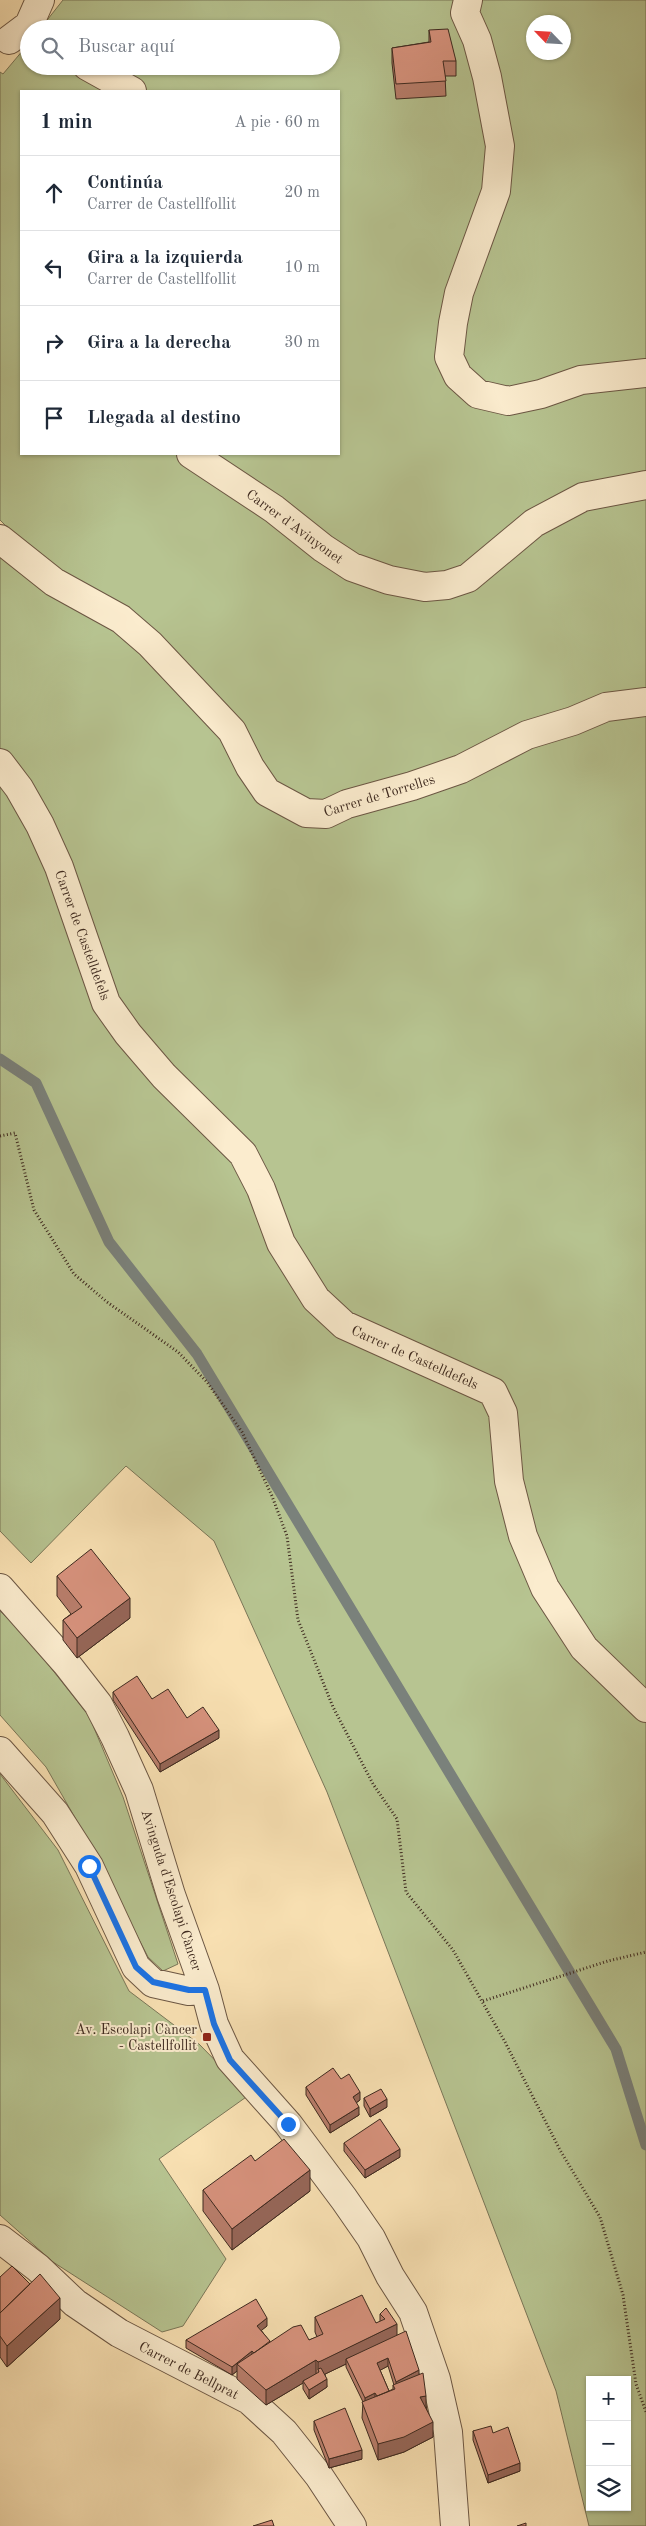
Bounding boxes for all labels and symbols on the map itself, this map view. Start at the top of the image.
north arrow [526,15,571,60]
street label: Carrer d'Avinyonet [243,487,345,567]
street label: Carrer de Torrelles [322,772,437,820]
street label: Carrer de Castelldefels [52,868,112,1002]
street label: Carrer de Castelldefels [349,1324,480,1392]
street label: Avinguda d'Escolapi Càncer [138,1808,204,1973]
route start [78,1855,101,1878]
place label: Av. Escolapi Càncer - Castellfollit [75,2023,197,2053]
marker: Av. Escolapi Càncer - Castellfollit [201,2031,213,2043]
route end [277,2113,300,2136]
street label: Carrer de Bellprat [136,2340,241,2402]

